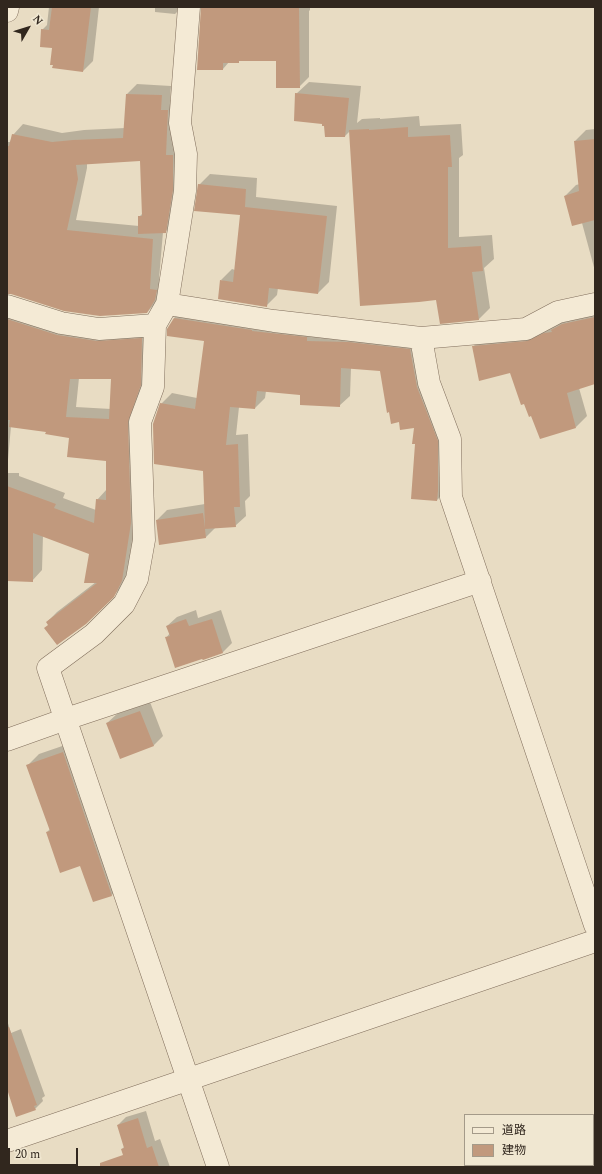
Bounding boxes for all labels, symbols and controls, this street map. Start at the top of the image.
north arrow [8,8,48,48]
text: N [28,11,47,29]
legend [464,1114,594,1166]
text: 道路 [502,1121,526,1140]
scale bar [10,1140,80,1166]
text: 建物 [502,1141,526,1160]
text: 20 m [15,1145,40,1164]

